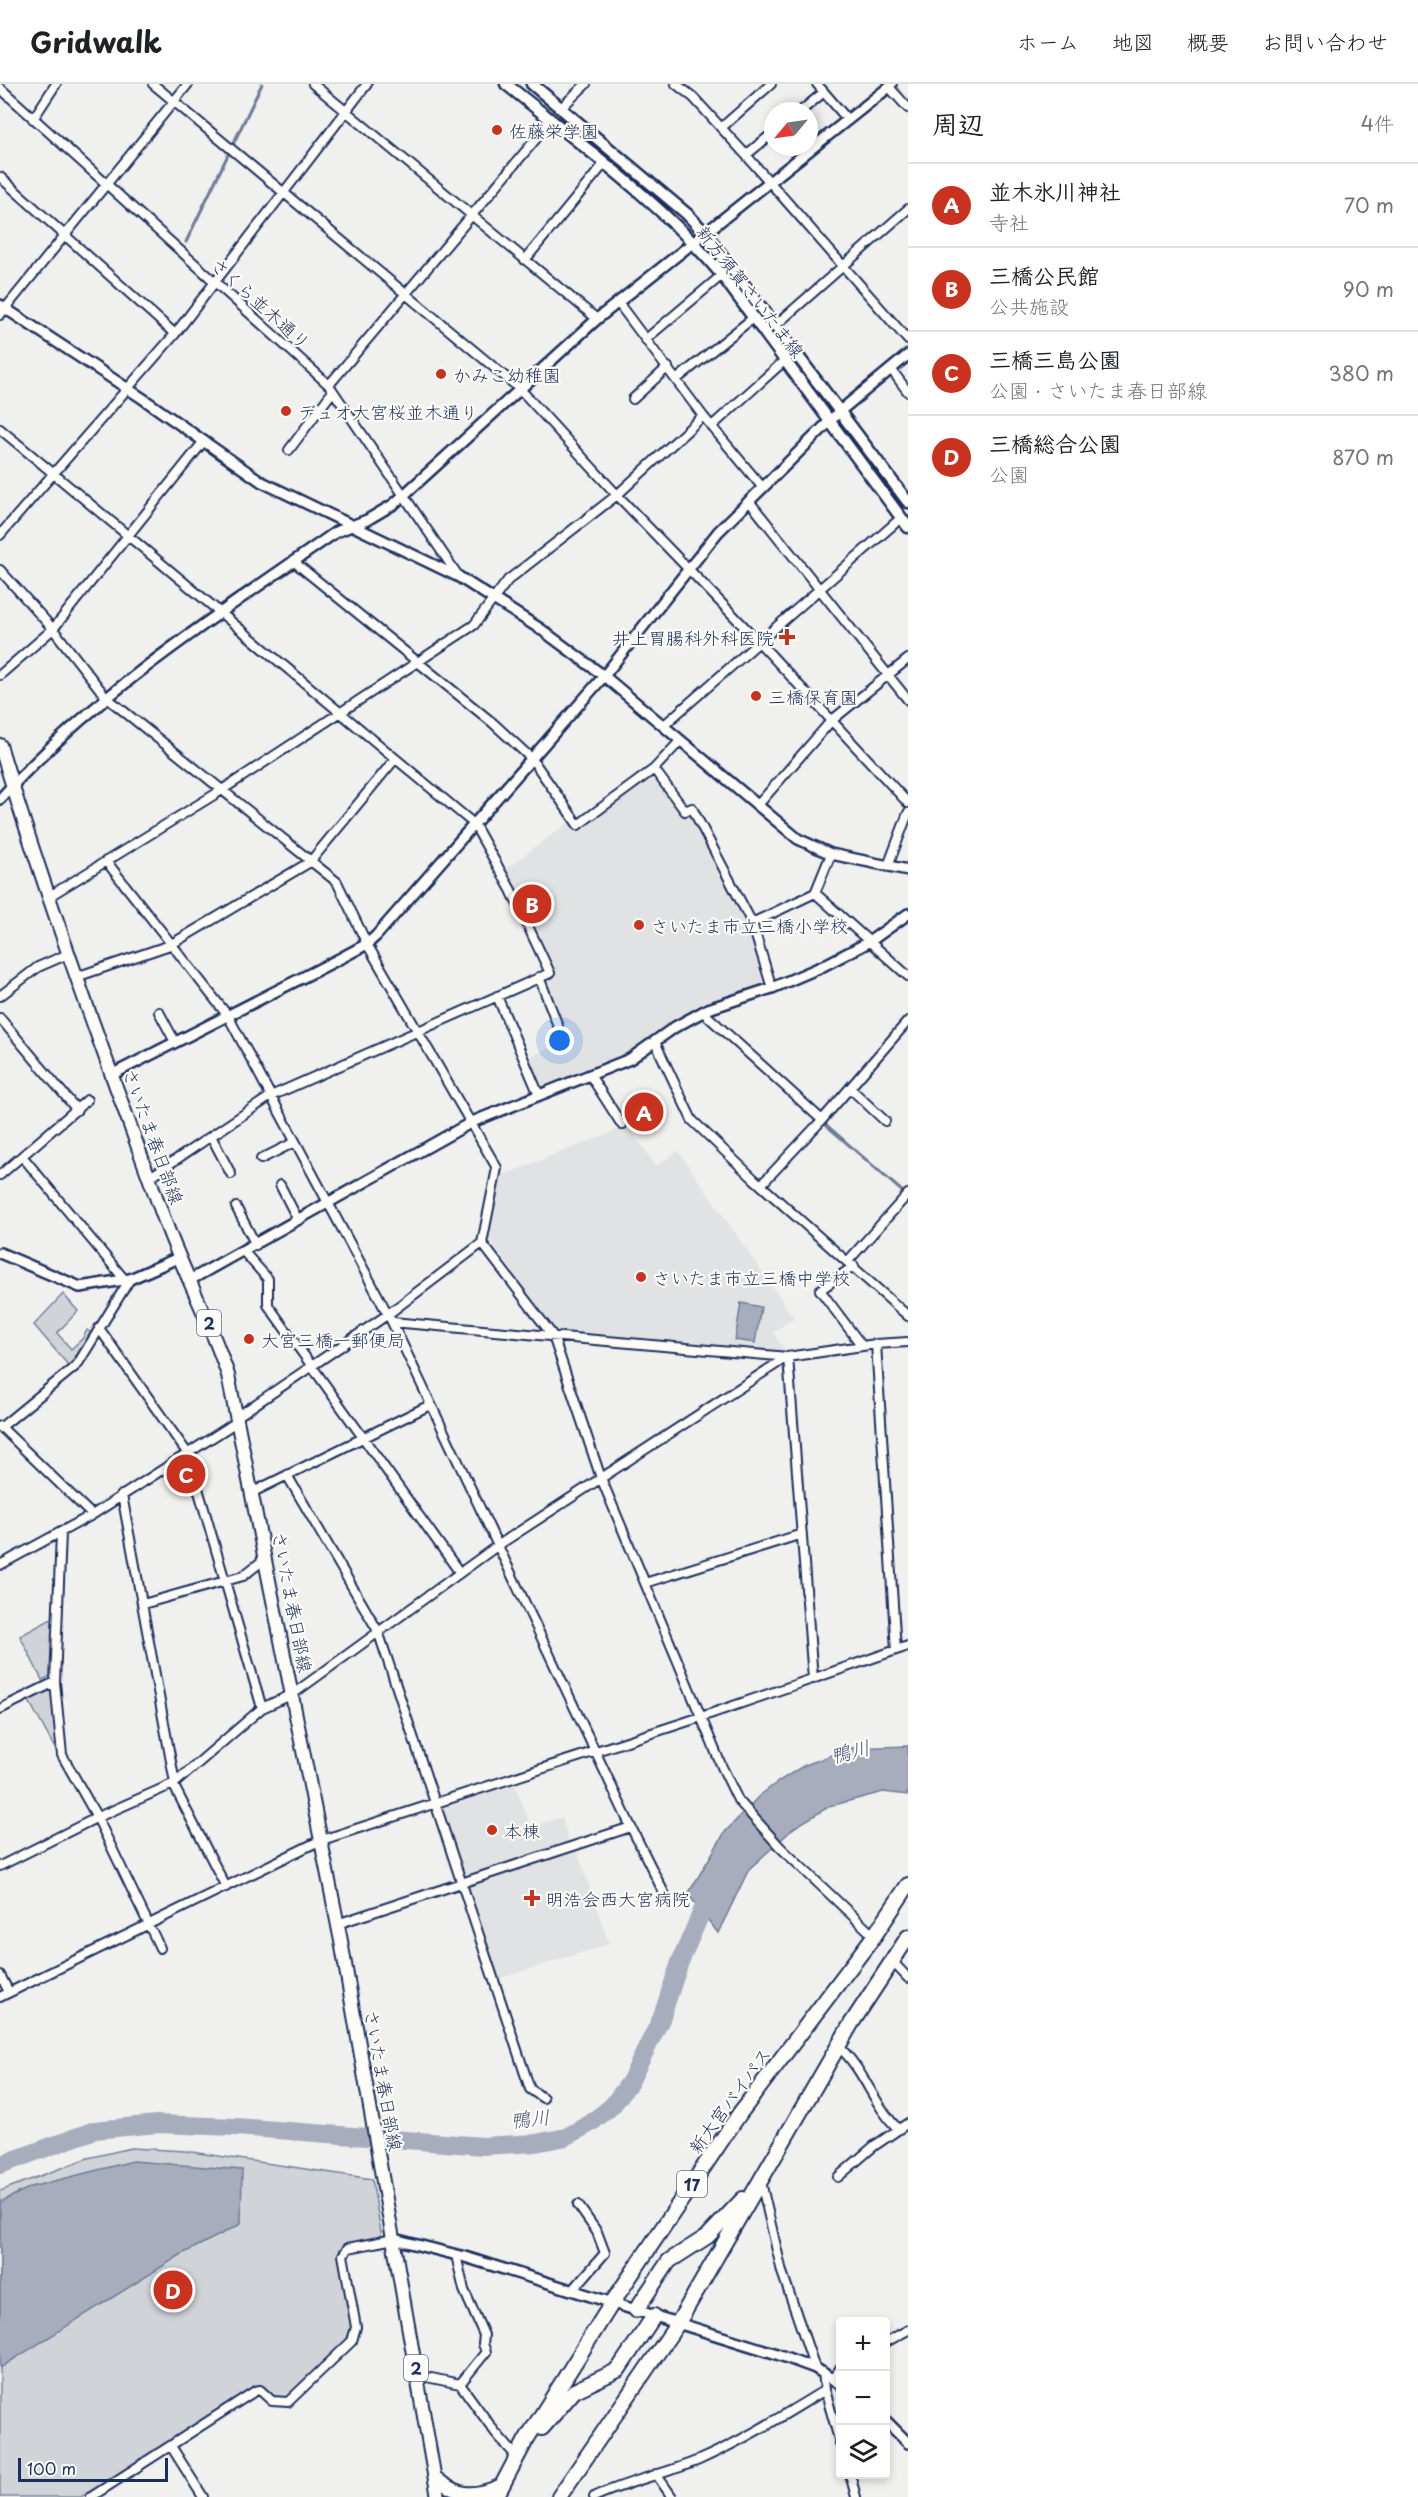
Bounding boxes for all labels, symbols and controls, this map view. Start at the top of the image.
text: Gridwalk [30,20,162,63]
text: ホーム [1017,25,1079,57]
text: 地図 [1112,25,1154,57]
text: 概要 [1187,25,1229,57]
text: お問い合わせ [1262,25,1388,57]
north arrow [764,102,818,156]
text: 周辺 [932,104,984,143]
text: 4件 [1361,108,1394,138]
place label: 佐藤栄学園 [509,117,599,144]
marker: 佐藤栄学園 [490,123,504,137]
text: 並木氷川神社 [989,174,1121,207]
text: A [944,190,959,220]
text: 70 m [1344,190,1394,220]
text: 寺社 [989,207,1029,237]
street label: 新方須賀さいたま線 [691,219,811,363]
street label: さくら並木通り [205,251,317,355]
text: 三橋公民館 [989,258,1099,291]
text: B [945,274,958,304]
text: 90 m [1343,274,1394,304]
text: 公共施設 [989,291,1069,321]
text: 三橋三島公園 [989,342,1121,375]
text: C [944,358,959,388]
text: 380 m [1328,358,1394,388]
place label: かみこ幼稚園 [453,361,561,388]
marker: かみこ幼稚園 [434,367,448,381]
text: 公園 · さいたま春日部線 [989,375,1207,405]
place label: デュオ大宮桜並木通り [298,398,478,425]
marker: デュオ大宮桜並木通り [279,404,293,418]
text: 三橋総合公園 [989,426,1121,459]
text: D [944,442,959,472]
text: 870 m [1332,442,1394,472]
text: 公園 [989,459,1029,489]
place label: 井上胃腸科外科医院 [612,624,774,651]
marker: 井上胃腸科外科医院 [778,628,796,646]
place label: 三橋保育園 [768,683,858,710]
marker: 三橋保育園 [749,689,763,703]
pin: B [512,882,552,926]
place label: さいたま市立三橋小学校 [651,912,848,939]
marker: さいたま市立三橋小学校 [632,918,646,932]
your location [545,1026,574,1055]
street label: さいたま春日部線 [117,1064,191,1208]
pin: A [624,1090,664,1134]
place label: さいたま市立三橋中学校 [653,1264,850,1291]
marker: さいたま市立三橋中学校 [634,1270,648,1284]
road number: 2 [197,1310,221,1336]
place label: 大宮三橋一郵便局 [261,1326,405,1353]
marker: 大宮三橋一郵便局 [242,1332,256,1346]
pin: C [166,1452,206,1496]
street label: さいたま春日部線 [266,1529,320,1675]
water label: 鴨川 [827,1732,873,1770]
place label: 本棟 [504,1817,540,1844]
marker: 本棟 [485,1823,499,1837]
place label: 明浩会西大宮病院 [546,1885,690,1912]
marker: 明浩会西大宮病院 [523,1889,541,1907]
street label: さいたま春日部線 [358,2007,410,2153]
street label: 新大宮バイパス [681,2041,777,2159]
water label: 鴨川 [509,2101,551,2135]
road number: 17 [677,2171,707,2197]
pin: D [154,2268,192,2312]
map controls [836,2317,890,2479]
button: + [836,2317,890,2371]
road number: 2 [404,2355,428,2381]
button: − [836,2371,890,2425]
button: layers [836,2425,890,2479]
scale bar [18,2455,168,2482]
text: 100 m [27,2456,76,2480]

